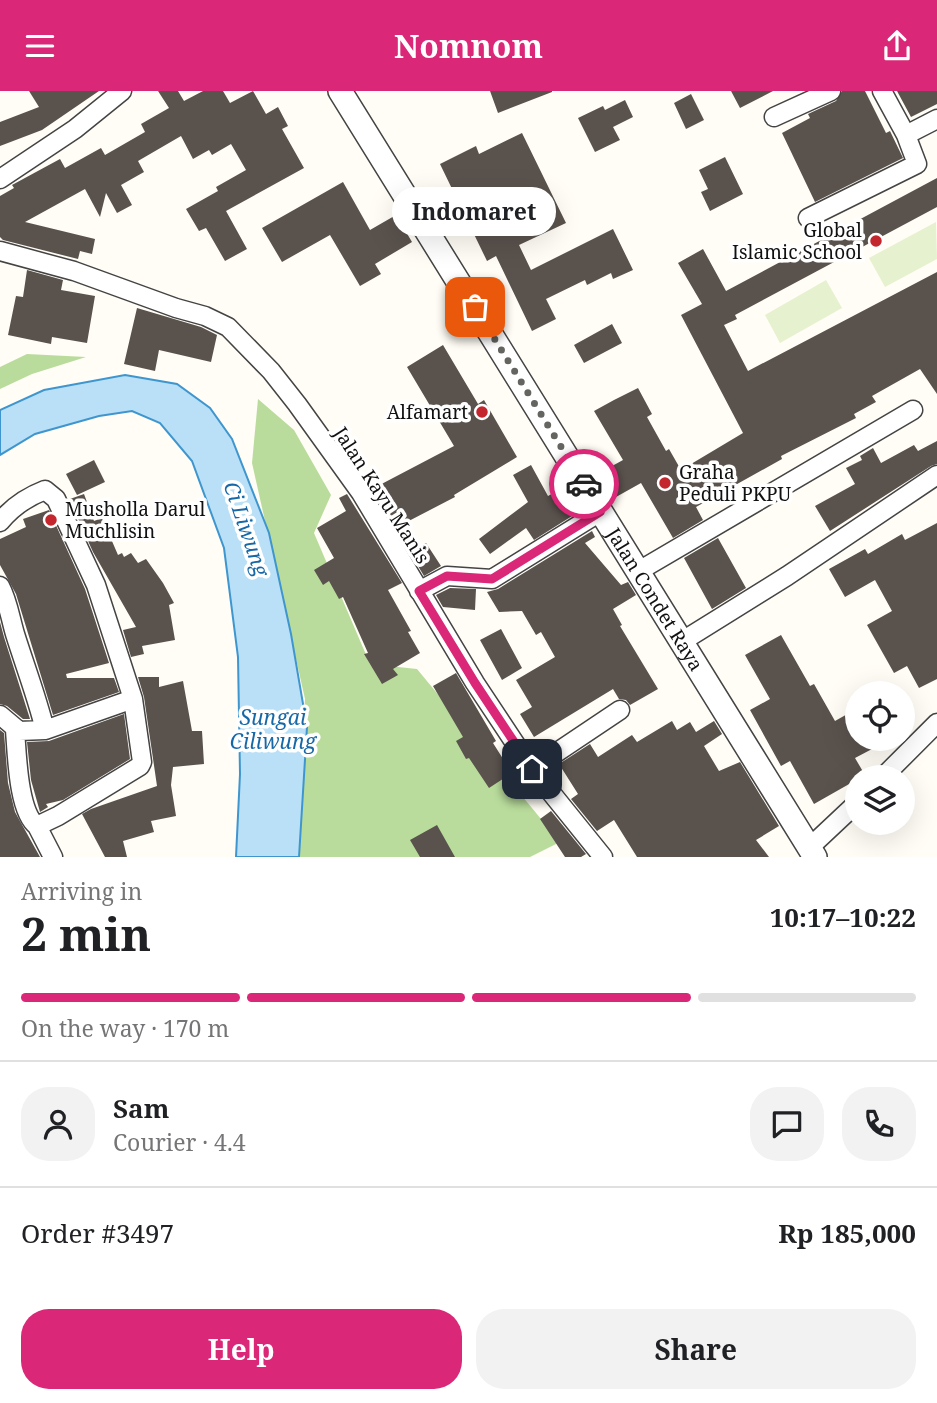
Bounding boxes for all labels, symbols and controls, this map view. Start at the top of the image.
text: Nomnom [394,24,543,67]
icon: menu [21,27,59,65]
icon: share [878,27,916,65]
callout: Indomaret [393,188,557,237]
text: Indomaret [412,195,536,227]
place label: Global Islamic School [732,217,862,265]
marker: Global Islamic School [868,233,884,249]
pin [445,277,505,337]
icon: bag [456,288,494,326]
place label: Alfamart [387,399,468,425]
marker: Alfamart [474,404,490,420]
street label: Jalan Kayu Manis [328,421,436,568]
courier [549,449,619,519]
place label: Graha Peduli PKPU [679,459,792,507]
icon: car [565,465,603,503]
marker: Graha Peduli PKPU [657,475,673,491]
water label: Ci Liwung [218,478,277,581]
place label: Musholla Darul Muchlisin [65,496,205,544]
marker: Musholla Darul Muchlisin [43,512,59,528]
street label: Jalan Condet Raya [600,522,709,676]
map controls [845,681,915,835]
button: locate [845,681,915,751]
water label: Sungai Ciliwung [230,703,317,755]
pin [502,739,562,799]
icon: home [513,750,551,788]
button: layers [845,765,915,835]
text: Arriving in [21,875,142,907]
text: 10:17–10:22 [770,899,916,935]
text: 2 min [21,902,151,964]
text: On the way · 170 m [21,1012,229,1044]
button: person [21,1087,95,1161]
button: chat [750,1087,824,1161]
button: phone [842,1087,916,1161]
text: Sam [113,1090,169,1126]
text: Courier · 4.4 [113,1126,246,1158]
text: Order #3497 [21,1215,174,1251]
text: Rp 185,000 [778,1215,916,1251]
button: Help [21,1309,462,1389]
button: Share [476,1309,916,1389]

